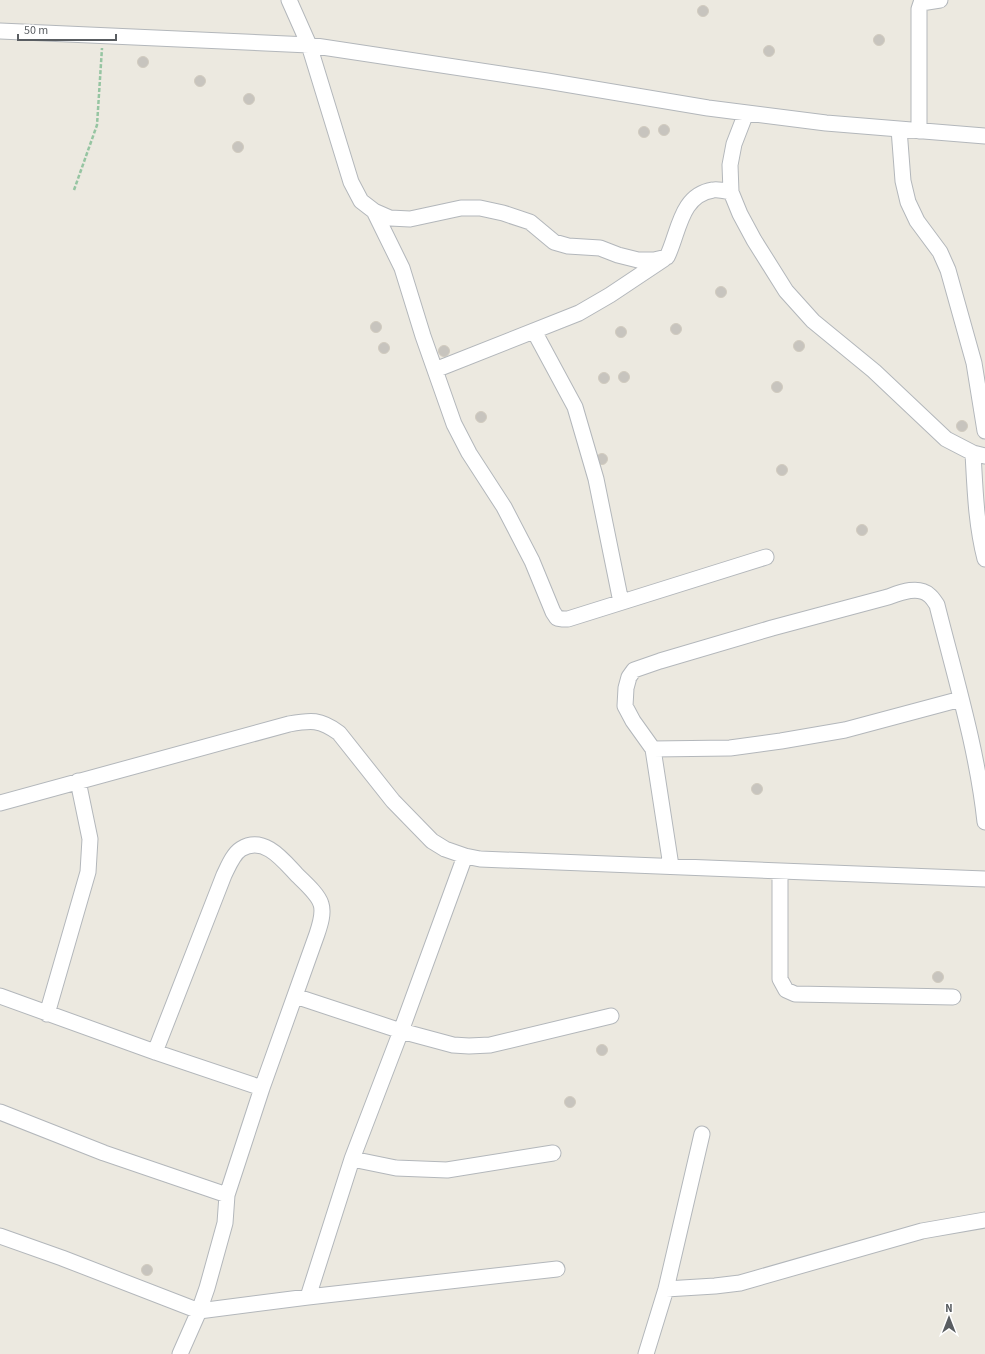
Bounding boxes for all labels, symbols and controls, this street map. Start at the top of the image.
scale bar [18,16,116,42]
text: 50 m [24,22,48,39]
north arrow [929,1298,969,1338]
text: N [945,1301,953,1316]

